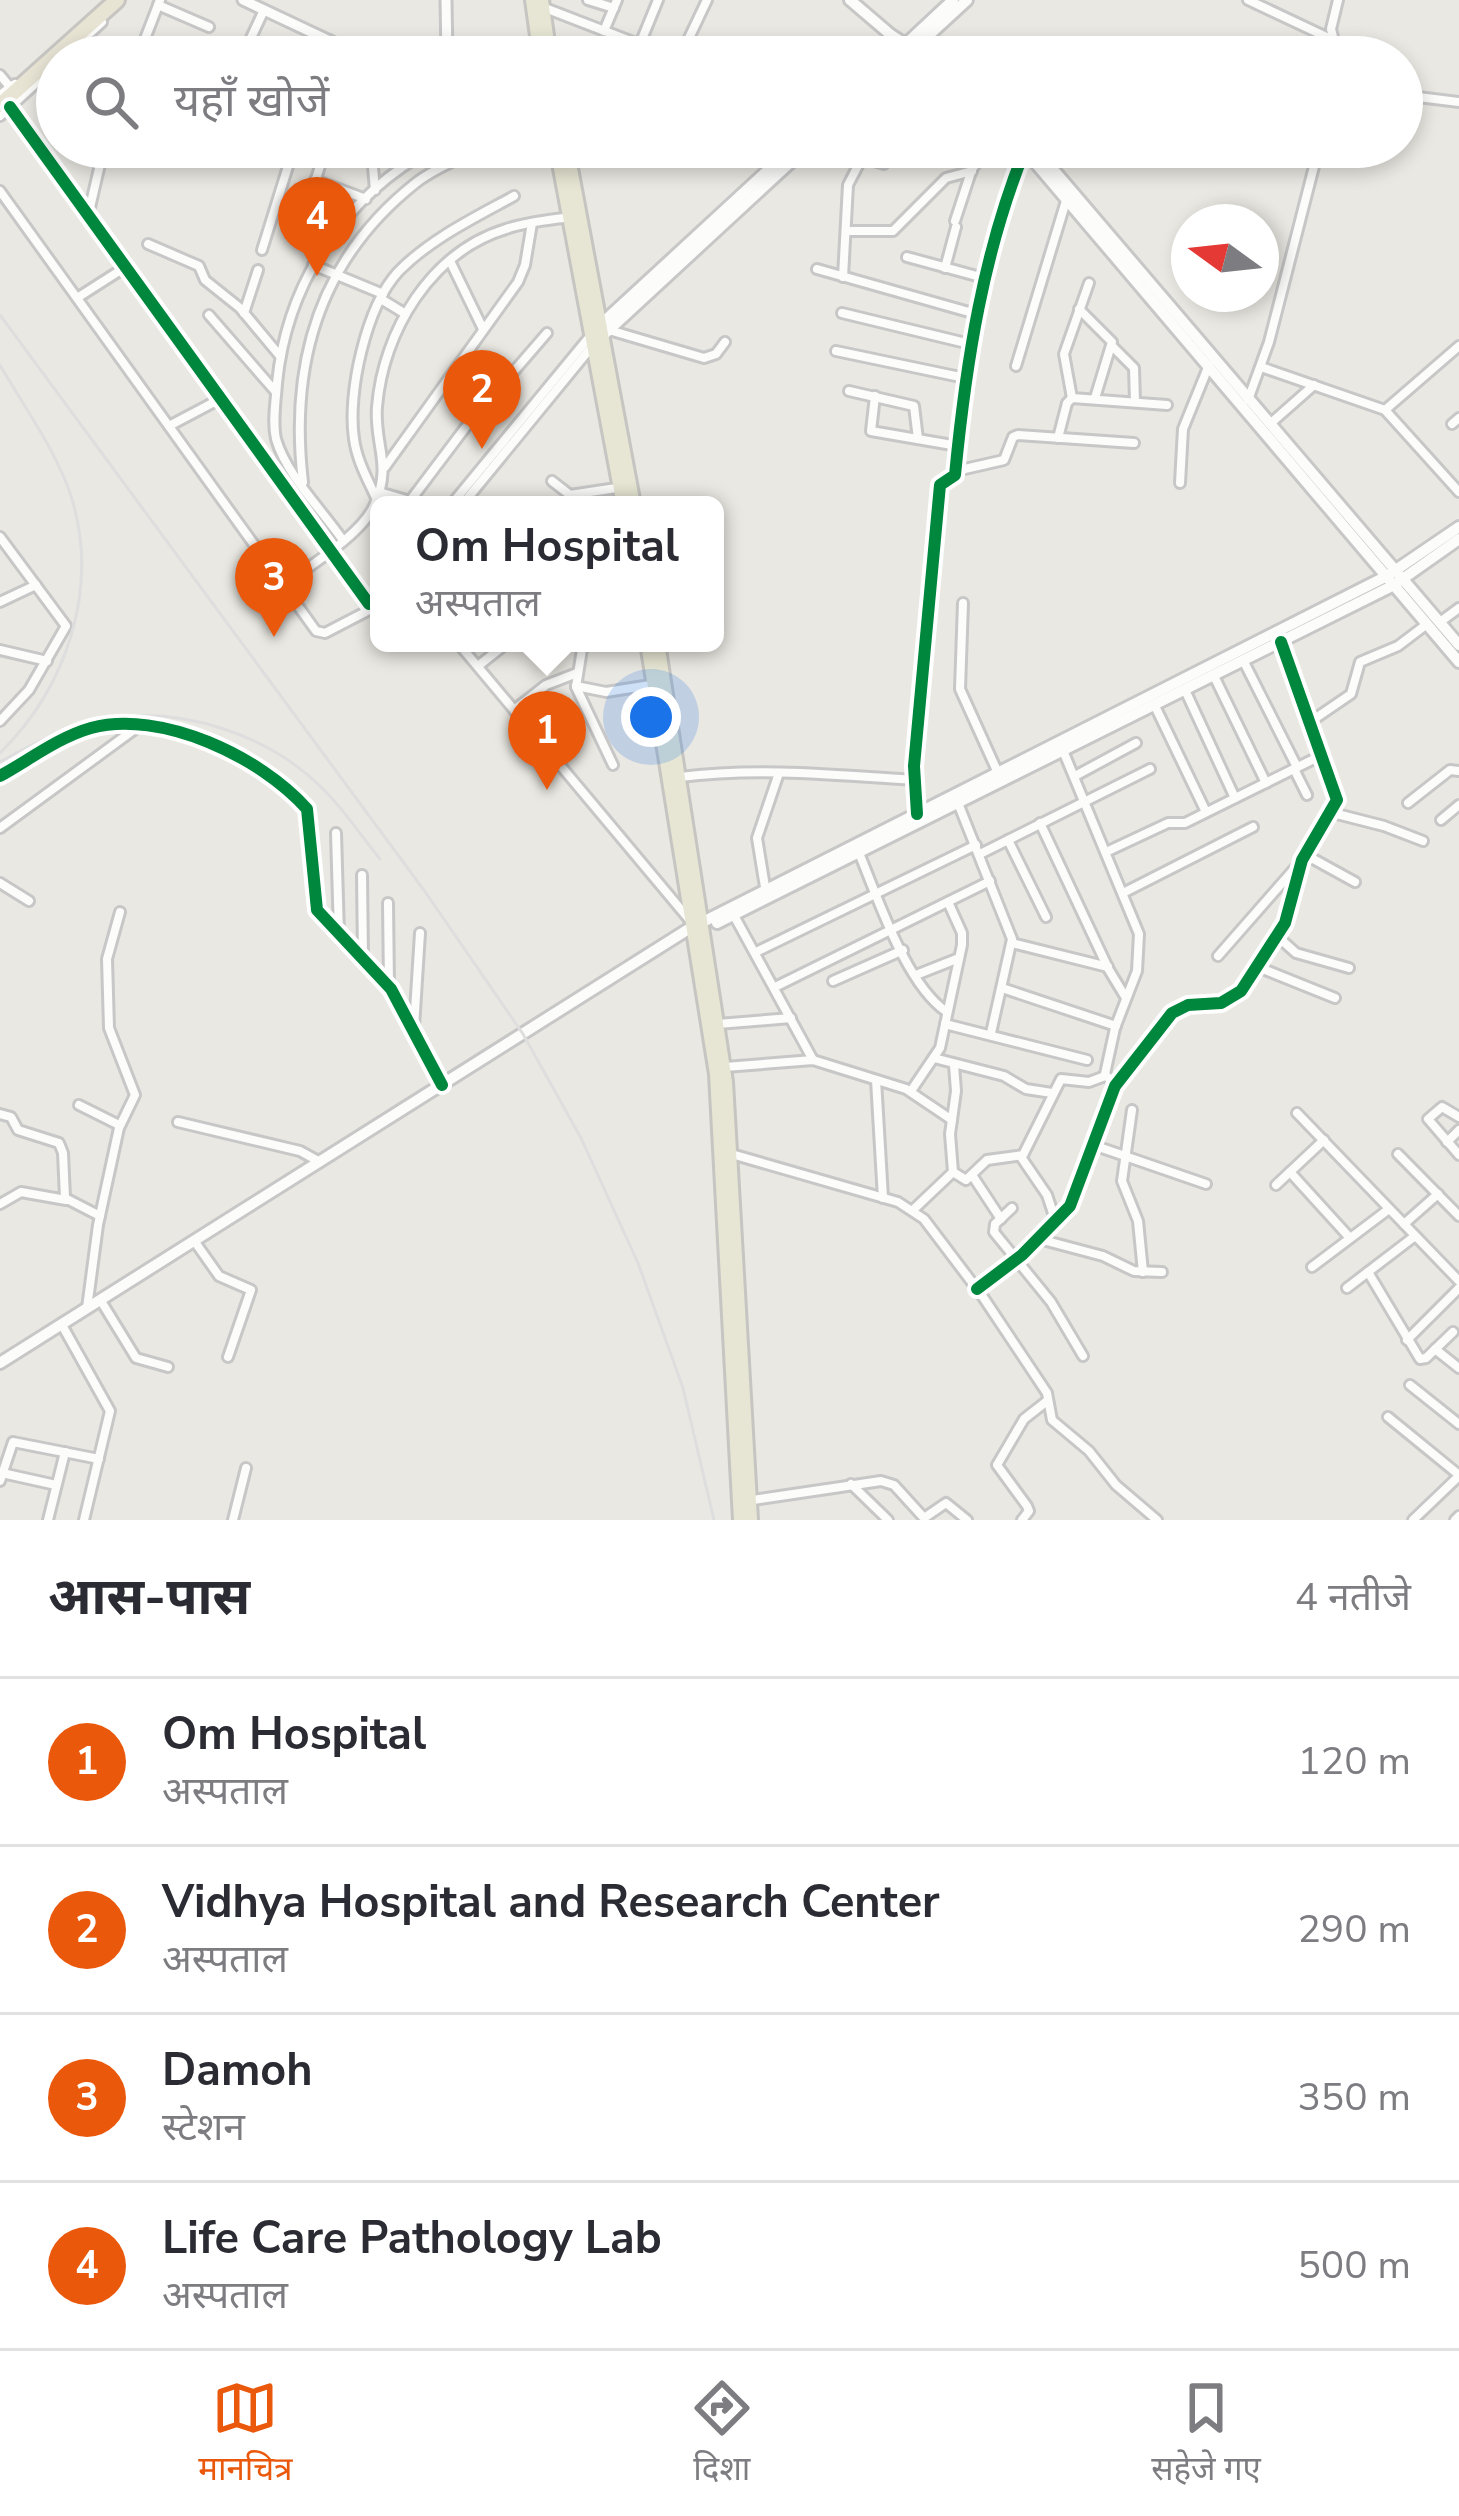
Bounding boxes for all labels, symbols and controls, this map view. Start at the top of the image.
search box [36,36,1423,168]
icon: search [78,69,144,135]
text: यहाँ खोजें [174,71,329,132]
pin: 4 [278,177,356,276]
north arrow [1171,204,1279,312]
pin: 2 [443,350,521,449]
popup [370,496,724,652]
text: Om Hospital [415,516,679,577]
pin: 3 [235,538,313,637]
text: अस्पताल [415,577,541,630]
your location [621,687,681,747]
pin: 1 [508,691,586,790]
text: आस-पास [48,1562,250,1632]
text: 4 नतीजे [1295,1571,1411,1624]
text: Om Hospital [162,1704,426,1765]
text: 1 [75,1735,99,1788]
text: 120 m [1297,1735,1411,1788]
text: अस्पताल [162,1765,288,1818]
text: Vidhya Hospital and Research Center [162,1872,940,1933]
text: 2 [75,1903,99,1956]
text: 290 m [1297,1903,1411,1956]
text: अस्पताल [162,1933,288,1986]
text: Damoh [162,2040,313,2101]
text: 3 [75,2071,99,2124]
text: 350 m [1297,2071,1411,2124]
text: स्टेशन [162,2101,245,2154]
text: Life Care Pathology Lab [162,2208,662,2269]
text: 4 [75,2239,99,2292]
text: 500 m [1297,2239,1411,2292]
text: अस्पताल [162,2269,288,2322]
tab: मानचित्र [198,2375,293,2493]
tab: दिशा [689,2375,755,2493]
tab: सहेजे गए [1151,2375,1261,2493]

